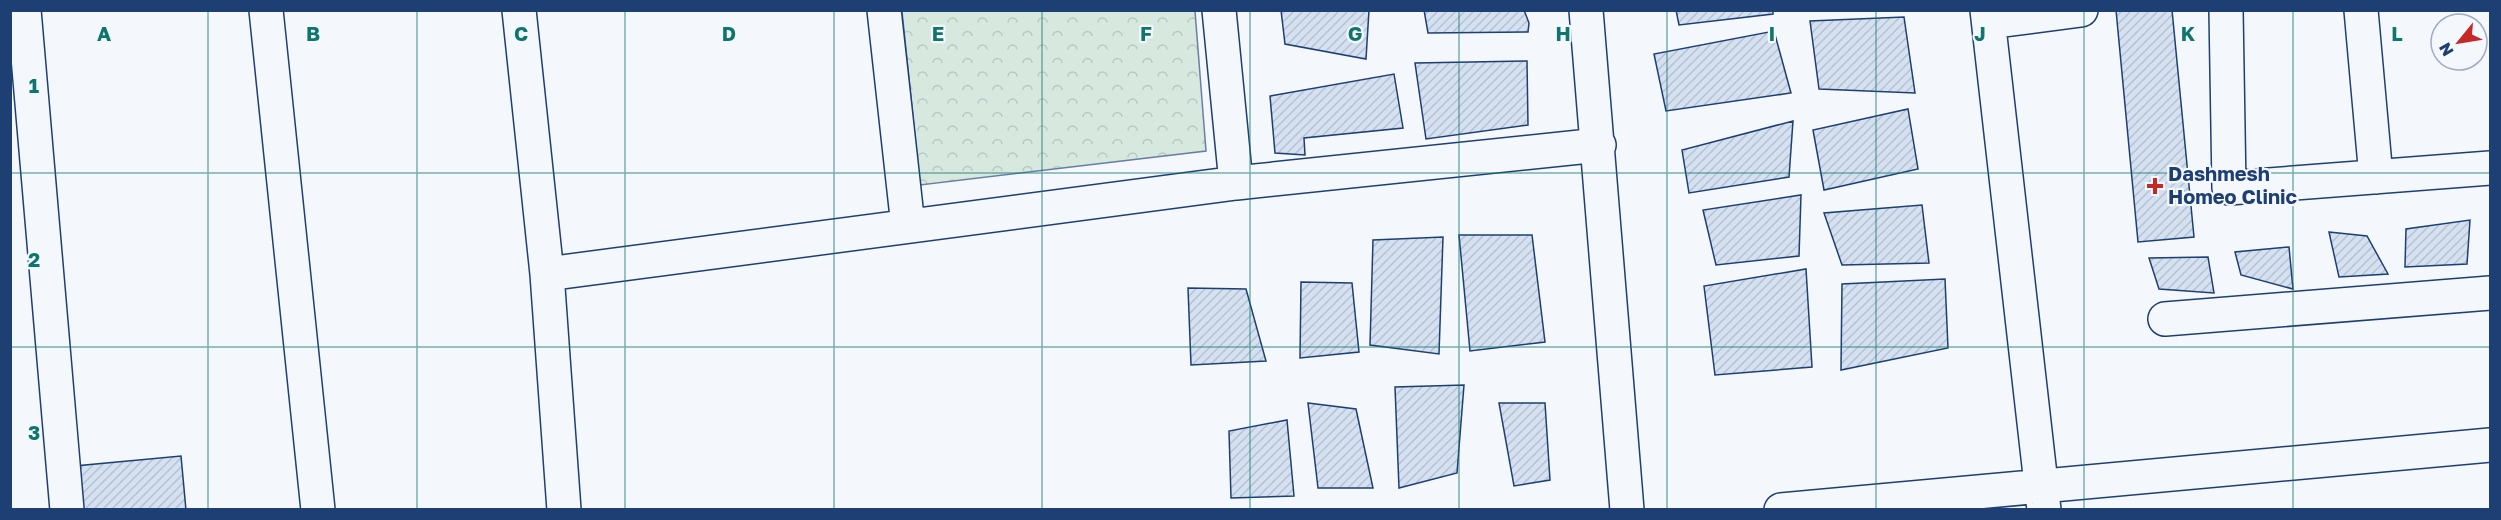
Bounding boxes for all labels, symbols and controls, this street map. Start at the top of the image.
north arrow [2429,12,2489,72]
text: A [97,21,111,45]
text: B [306,21,320,45]
text: C [514,21,528,45]
text: D [722,21,736,45]
text: E [932,21,944,45]
text: F [1140,21,1152,45]
text: G [1348,21,1362,45]
text: H [1555,21,1571,45]
text: I [1769,21,1775,45]
text: J [1974,21,1986,45]
text: K [2181,21,2196,45]
text: L [2391,21,2403,45]
text: N [2434,39,2458,60]
text: 1 [29,73,39,97]
place label: Dashmesh Homeo Clinic [2168,161,2297,208]
marker: Dashmesh Homeo Clinic [2146,177,2164,195]
text: 2 [28,247,40,271]
text: 3 [28,420,40,444]

